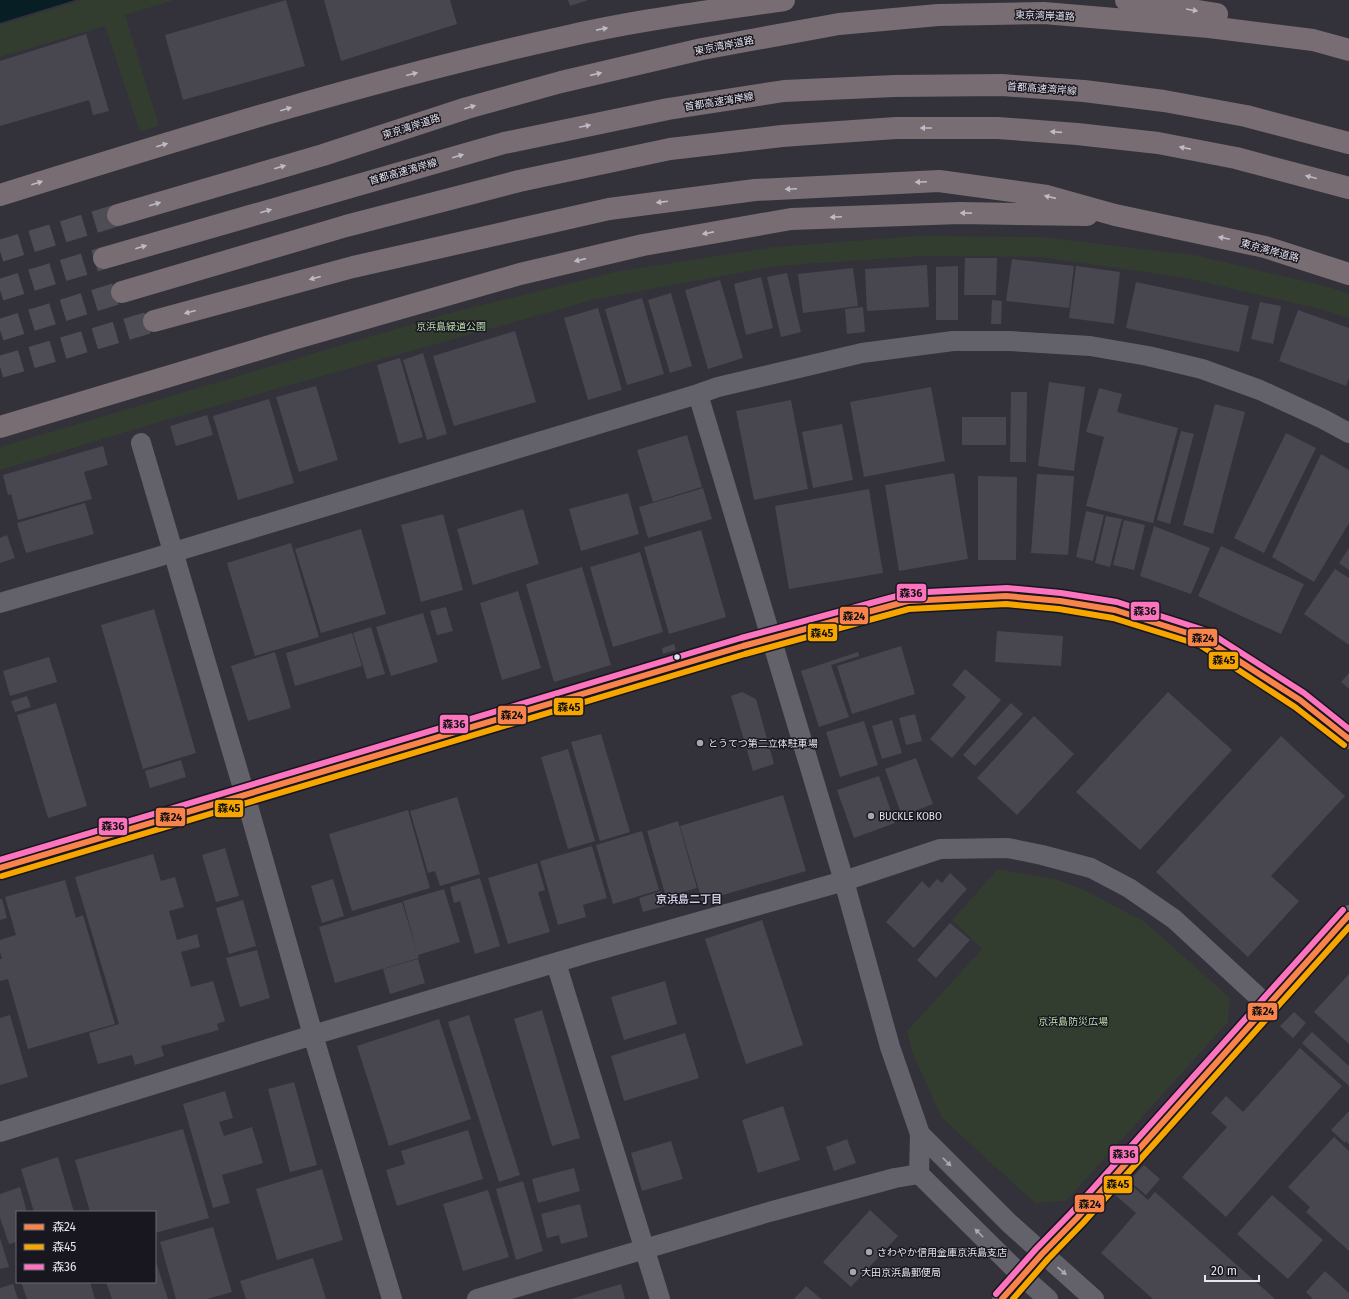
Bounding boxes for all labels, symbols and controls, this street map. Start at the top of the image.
one-way arrow [1186,7,1198,13]
street label: 東京湾岸道路 [1015,9,1075,23]
one-way arrow [596,26,608,32]
street label: 東京湾岸道路 [694,34,755,58]
one-way arrow [405,70,418,76]
one-way arrow [590,70,602,76]
street label: 首都高速湾岸線 [1007,81,1077,97]
street label: 首都高速湾岸線 [684,91,755,113]
one-way arrow [465,104,477,110]
one-way arrow [281,106,293,112]
street label: 東京湾岸道路 [381,112,442,142]
one-way arrow [579,123,591,129]
one-way arrow [919,125,932,131]
one-way arrow [1050,129,1062,136]
one-way arrow [156,142,168,148]
one-way arrow [1179,145,1191,151]
one-way arrow [452,153,464,159]
street label: 首都高速湾岸線 [368,157,439,187]
one-way arrow [274,164,286,170]
one-way arrow [1305,174,1318,180]
one-way arrow [915,179,927,186]
one-way arrow [32,180,44,186]
one-way arrow [785,185,797,192]
one-way arrow [1044,194,1056,200]
one-way arrow [656,199,668,205]
one-way arrow [149,201,161,207]
one-way arrow [260,208,272,214]
one-way arrow [959,210,972,216]
one-way arrow [829,214,842,220]
one-way arrow [701,231,714,237]
one-way arrow [1217,235,1230,241]
street label: 東京湾岸道路 [1239,237,1300,265]
one-way arrow [135,244,147,250]
one-way arrow [574,257,586,263]
one-way arrow [309,275,322,281]
one-way arrow [184,309,196,315]
park label: 京浜島緑道公園 [416,321,486,333]
line badge: 森36 [896,583,927,602]
text: 森36 [900,587,922,600]
line badge: 森36 [1130,601,1160,621]
text: 森36 [1134,605,1156,618]
line badge: 森24 [839,606,869,625]
text: 森24 [843,610,865,623]
line badge: 森45 [807,623,838,642]
text: 森45 [810,627,834,640]
line badge: 森24 [1187,628,1218,647]
text: 森24 [1192,632,1214,645]
line badge: 森45 [1208,651,1239,670]
unlabelled marker [672,652,682,662]
text: 森45 [1212,654,1236,667]
line badge: 森45 [553,697,584,716]
text: 森45 [557,701,581,714]
line badge: 森24 [497,705,527,725]
text: 森24 [501,709,523,722]
line badge: 森36 [439,714,469,734]
text: 森36 [443,718,465,731]
marker: とうてつ第二立体駐車場 [695,738,705,748]
place label: とうてつ第二立体駐車場 [708,738,818,750]
line badge: 森45 [214,799,244,818]
text: 森45 [217,802,241,815]
line badge: 森24 [155,807,186,827]
text: 森24 [160,811,182,824]
marker: BUCKLE KOBO [866,811,876,821]
place label: BUCKLE KOBO [879,811,942,823]
line badge: 森36 [98,817,128,836]
text: 森36 [102,820,124,833]
district label: 京浜島二丁目 [656,893,722,906]
line badge: 森24 [1247,1002,1278,1021]
text: 森24 [1252,1005,1274,1018]
park label: 京浜島防災広場 [1038,1016,1108,1028]
line badge: 森36 [1109,1145,1139,1164]
text: 森36 [1113,1148,1135,1161]
one-way arrow [942,1157,952,1167]
line badge: 森45 [1103,1175,1133,1194]
text: 森45 [1106,1178,1130,1191]
line badge: 森24 [1074,1194,1105,1213]
text: 森24 [1079,1198,1101,1211]
legend [16,1211,156,1283]
text: 森24 [52,1220,77,1234]
one-way arrow [974,1228,984,1238]
text: 森45 [52,1240,76,1254]
marker: さわやか信用金庫京浜島支店 [864,1247,874,1257]
place label: さわやか信用金庫京浜島支店 [877,1247,1007,1259]
scale bar [1205,1257,1259,1283]
text: 森36 [52,1260,76,1274]
text: 20 m [1211,1264,1237,1278]
marker: 大田京浜島郵便局 [848,1267,858,1277]
place label: 大田京浜島郵便局 [861,1267,941,1279]
one-way arrow [1056,1267,1067,1276]

